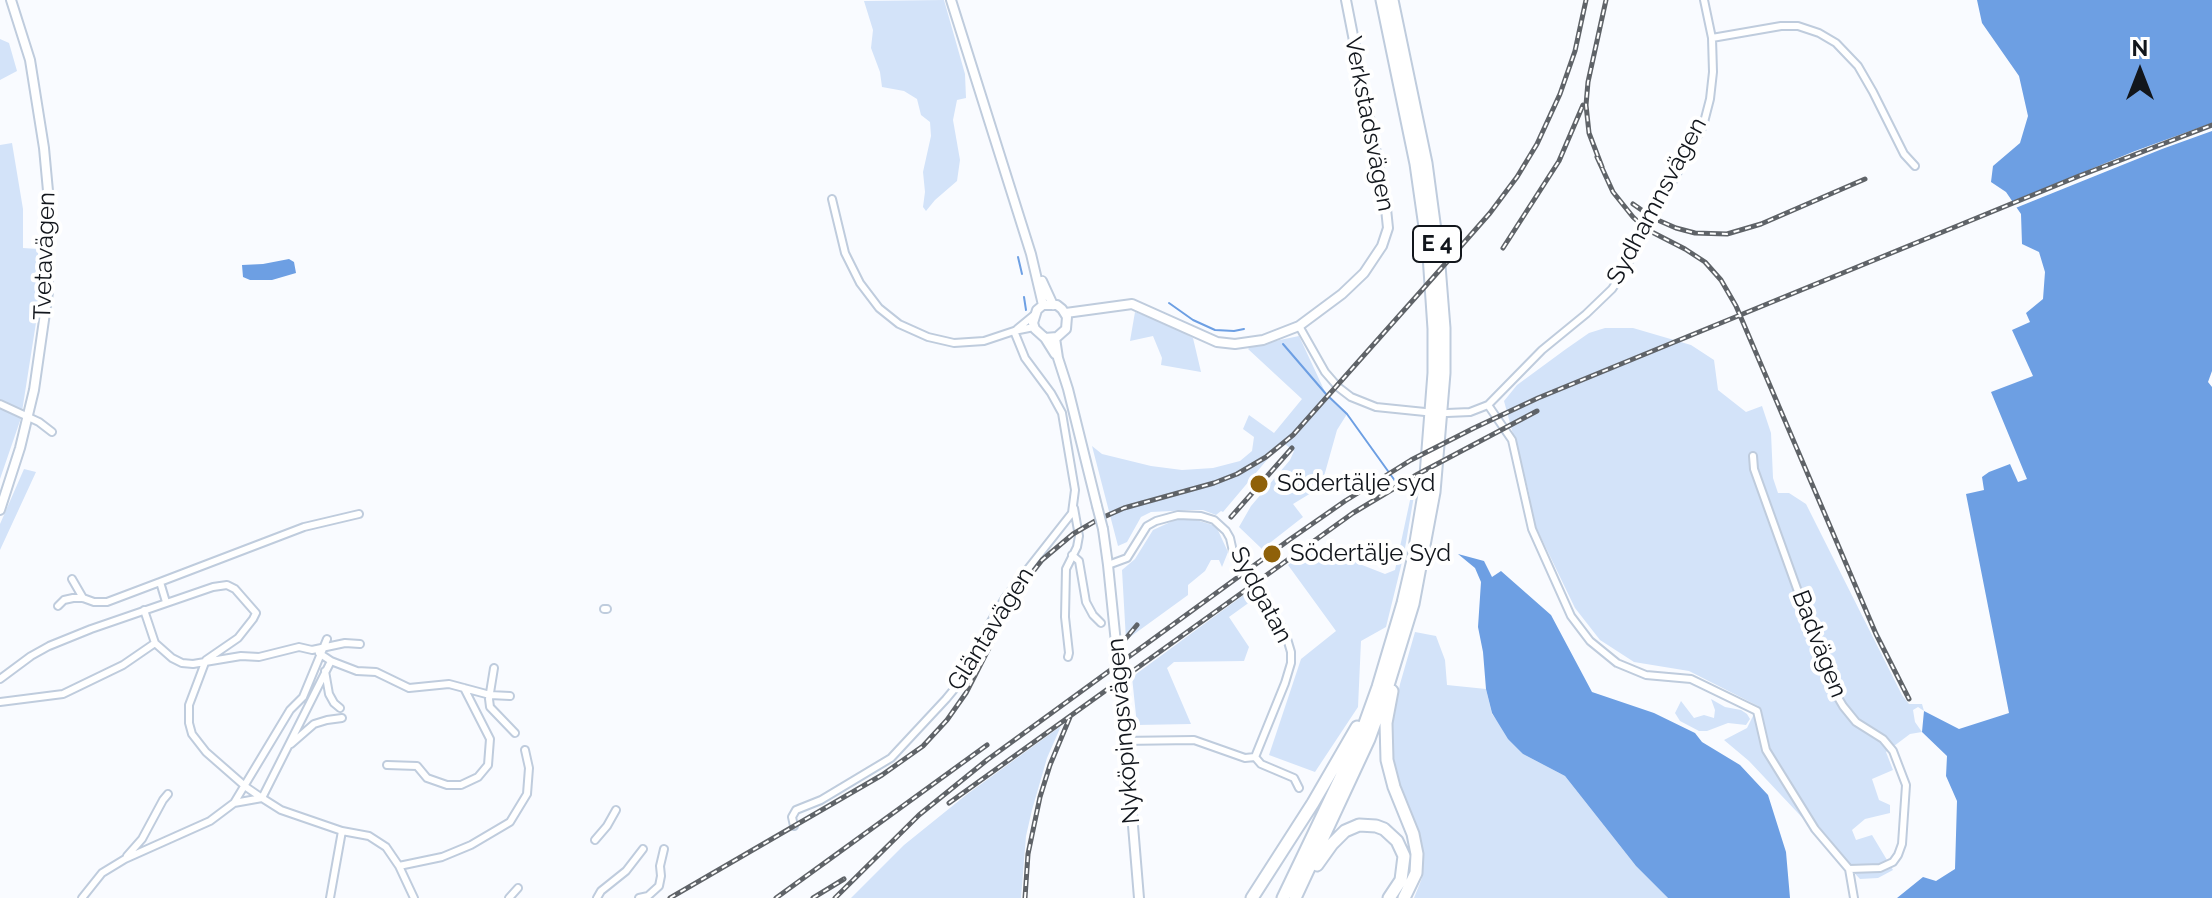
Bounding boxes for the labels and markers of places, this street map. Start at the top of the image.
place label: Södertälje syd [1277,470,1435,498]
marker: Södertälje syd [1248,473,1270,495]
place label: Södertälje Syd [1290,540,1451,568]
marker: Södertälje Syd [1261,543,1283,565]

